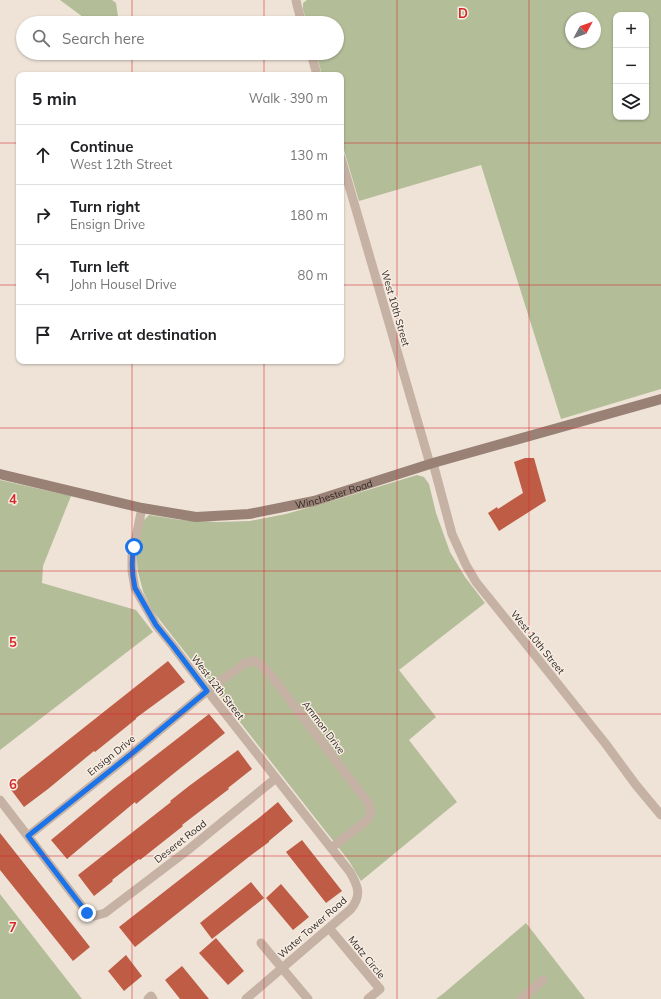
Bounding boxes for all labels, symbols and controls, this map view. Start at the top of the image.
text: D [458,5,468,21]
north arrow [565,12,601,48]
map controls [613,12,649,120]
button: + [613,12,649,48]
search box [16,16,344,60]
icon: search [30,27,52,49]
text: Search here [62,29,144,48]
button: − [613,48,649,84]
button: layers [613,84,649,120]
text: 5 min [32,88,77,109]
text: Walk · 390 m [249,90,328,106]
text: Continue [70,137,133,156]
icon: ahead [32,144,54,166]
text: 130 m [290,147,328,163]
text: West 12th Street [70,156,172,172]
text: Turn right [70,197,140,216]
icon: right [32,204,54,226]
text: 180 m [290,207,328,223]
text: Ensign Drive [70,216,145,232]
text: Turn left [70,257,129,276]
icon: left [32,264,54,286]
text: 80 m [298,267,328,283]
street label: West 10th Street [378,269,413,348]
text: John Housel Drive [70,276,177,292]
icon: arrive [32,324,54,346]
text: Arrive at destination [70,325,217,344]
street label: Winchester Road [294,477,374,512]
text: 4 [9,491,17,507]
route start [125,538,143,556]
street label: West 10th Street [508,608,568,677]
text: 5 [9,634,17,650]
street label: West 12th Street [188,652,247,723]
street label: Ammon Drive [299,698,348,756]
street label: Ensign Drive [85,732,138,779]
text: 6 [9,776,17,792]
street label: Deseret Road [152,817,209,866]
street label: Water Tower Road [275,894,350,961]
route end [78,904,96,922]
text: 7 [9,919,17,935]
street label: Matz Circle [345,933,388,981]

